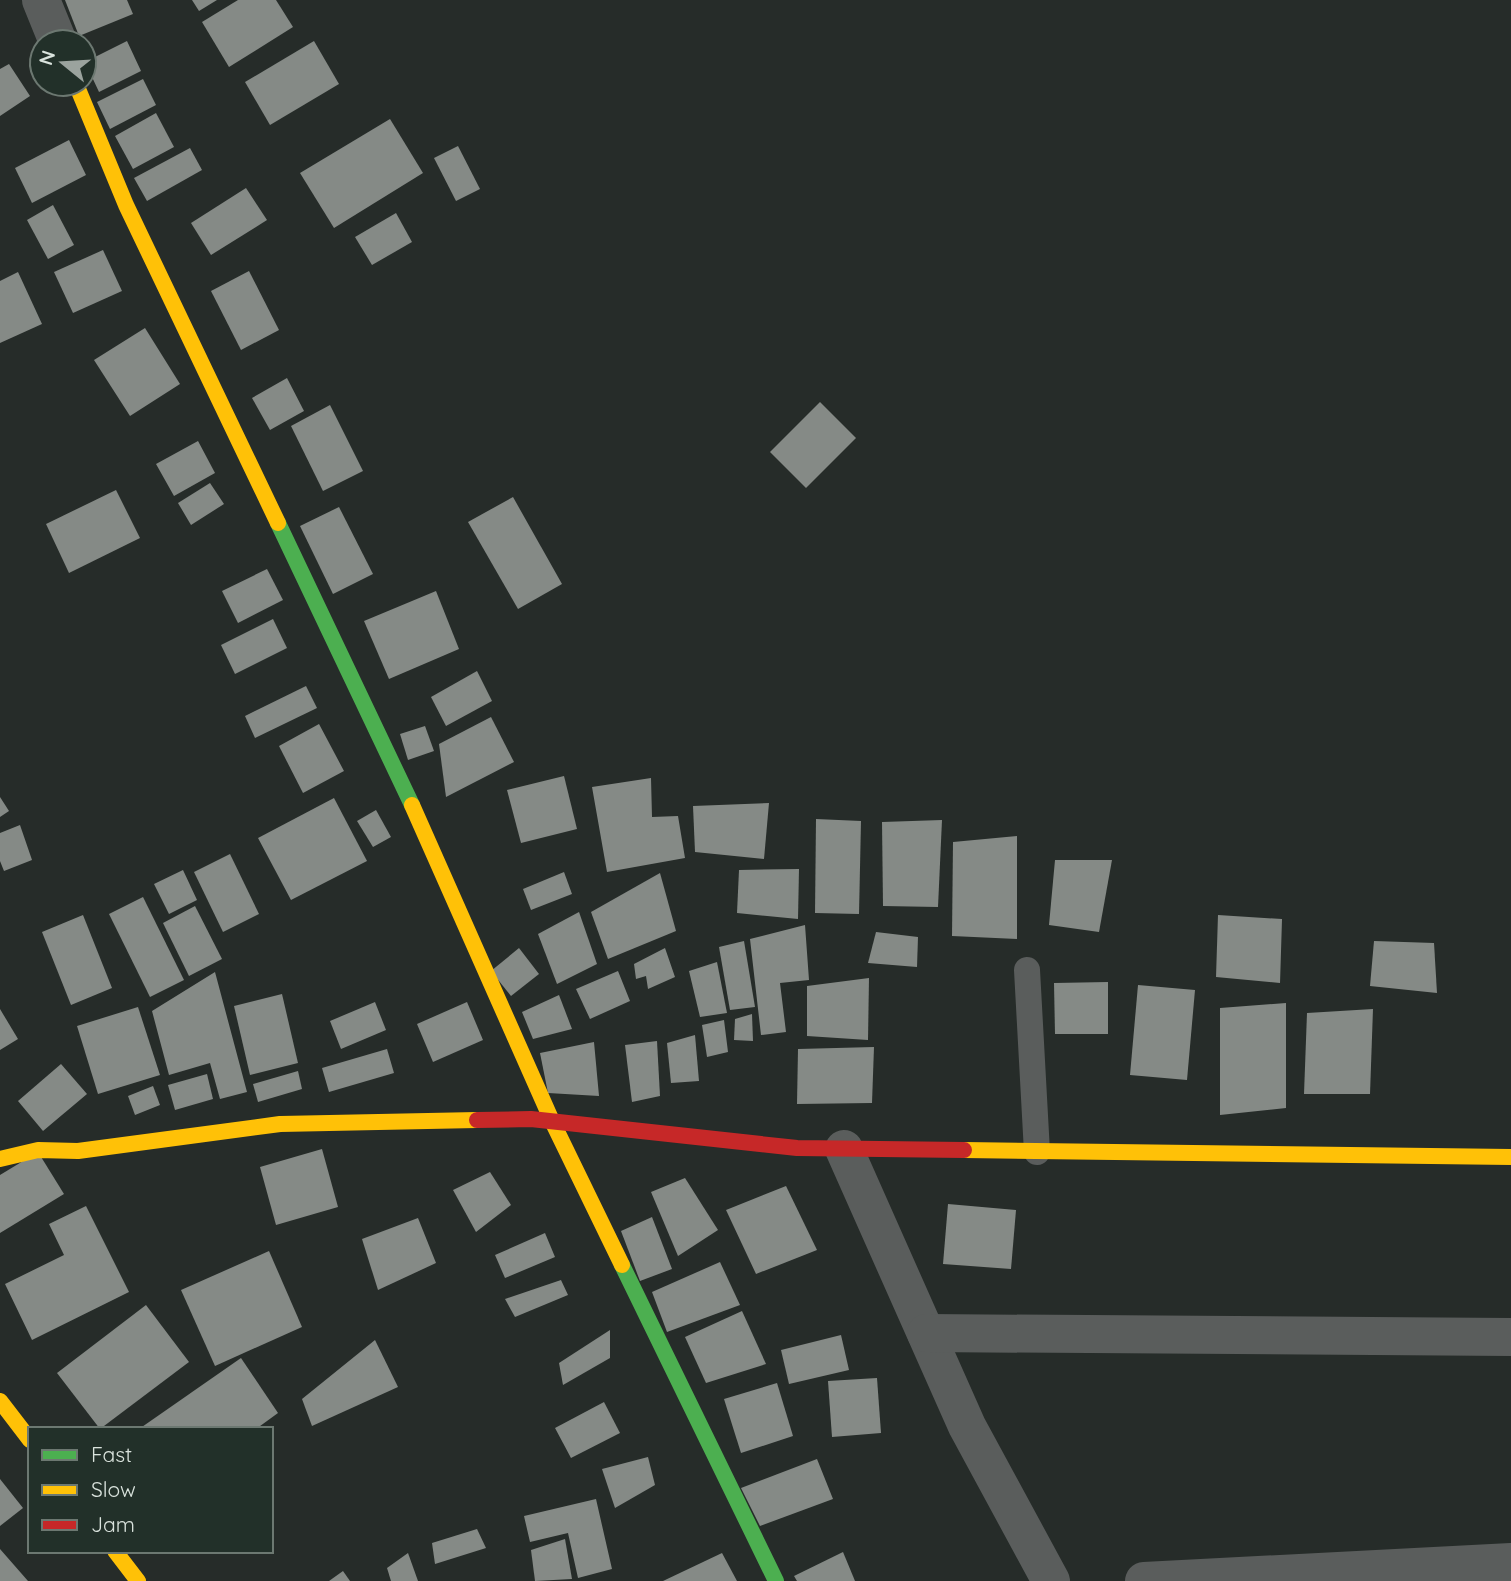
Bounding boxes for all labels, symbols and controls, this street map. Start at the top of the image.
north arrow [28,28,98,98]
text: N [33,47,60,68]
legend [28,1427,273,1553]
text: Fast [91,1441,132,1467]
text: Slow [91,1476,136,1502]
text: Jam [91,1511,135,1537]

